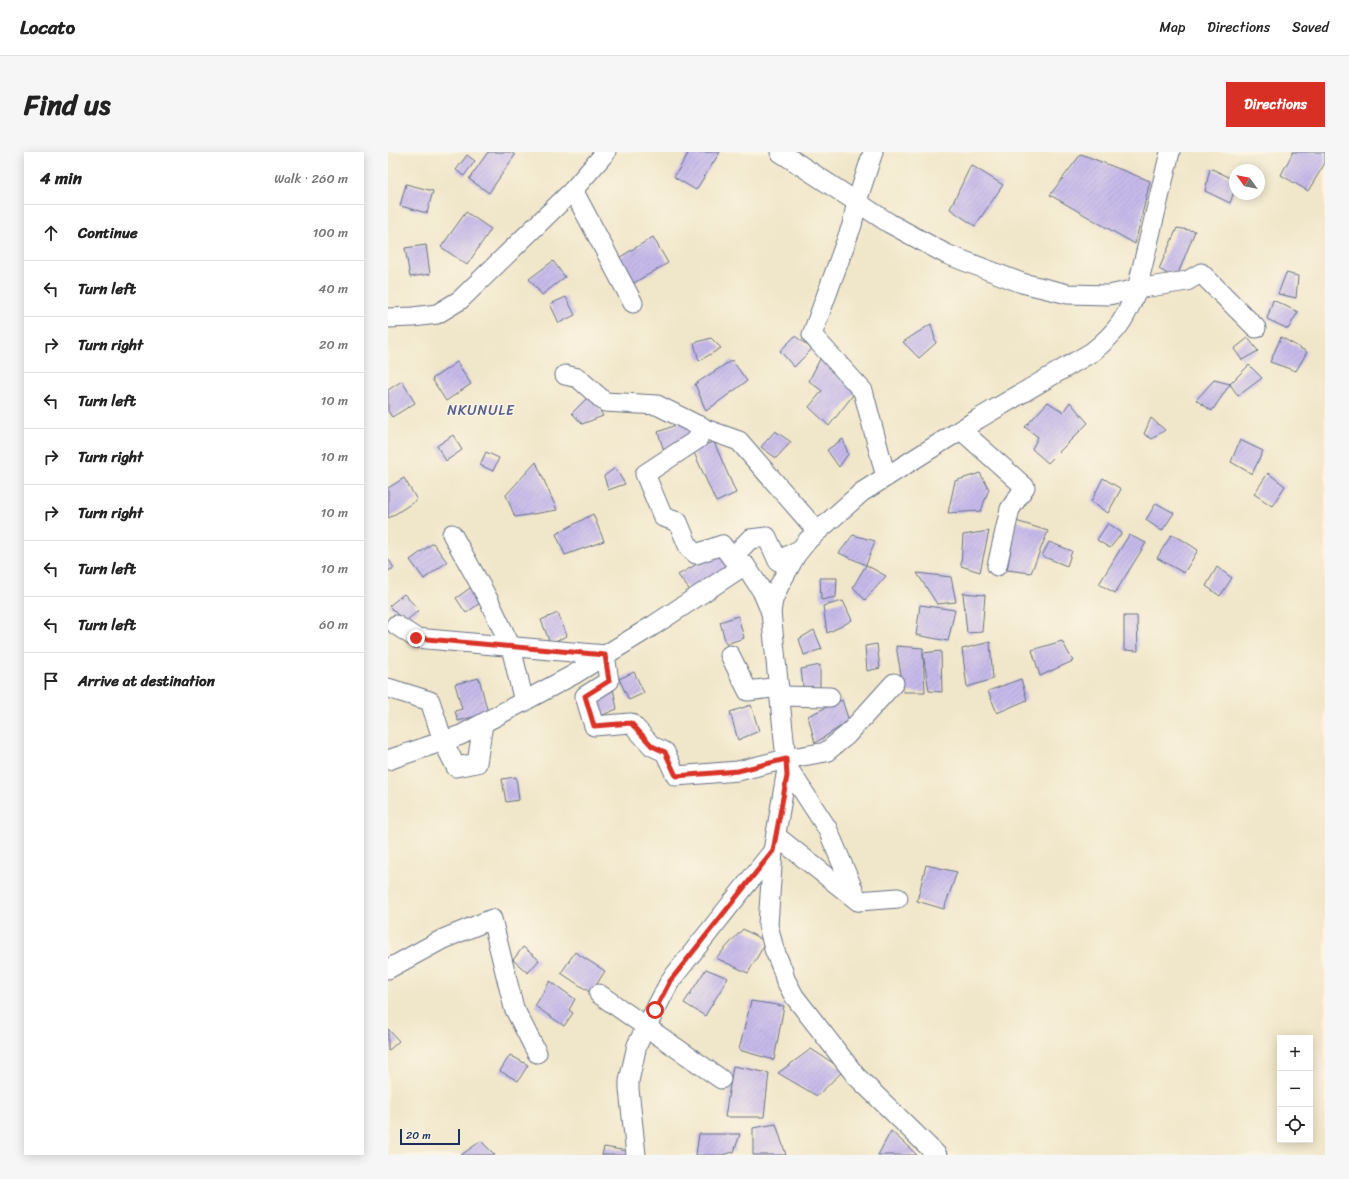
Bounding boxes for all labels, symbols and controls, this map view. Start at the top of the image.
text: Locato [20,11,75,44]
text: Map [1159,15,1185,40]
text: Directions [1207,15,1270,40]
text: Saved [1292,15,1329,40]
text: Find us [24,80,111,129]
button: Directions [1226,82,1325,127]
text: 4 min [40,163,82,193]
north arrow [1229,164,1265,200]
text: Walk · 260 m [274,167,348,190]
text: Continue [78,220,138,246]
text: 100 m [313,221,348,244]
icon: ahead [40,222,62,244]
text: Turn left [78,276,136,302]
text: 40 m [318,277,348,300]
icon: left [40,278,62,300]
text: Turn right [78,332,143,358]
text: 20 m [319,333,348,356]
icon: right [40,334,62,356]
text: Turn left [78,388,136,414]
text: 10 m [321,389,348,412]
icon: left [40,390,62,412]
district label: NKUNULE [447,398,515,423]
text: Turn right [78,444,143,470]
text: 10 m [321,445,348,468]
icon: right [40,446,62,468]
text: Turn right [78,500,143,526]
text: 10 m [321,501,348,524]
icon: right [40,502,62,524]
text: Turn left [78,556,136,582]
text: 10 m [321,557,348,580]
icon: left [40,558,62,580]
text: Turn left [78,612,136,638]
text: 60 m [319,613,348,636]
icon: left [40,614,62,636]
route end [407,629,425,647]
text: Arrive at destination [78,668,215,694]
icon: arrive [40,670,62,692]
route start [646,1001,664,1019]
map controls [1277,1035,1313,1143]
button: + [1277,1035,1313,1071]
button: − [1277,1071,1313,1107]
button: locate [1277,1107,1313,1143]
text: 20 m [406,1126,431,1145]
scale bar [400,1127,460,1146]

